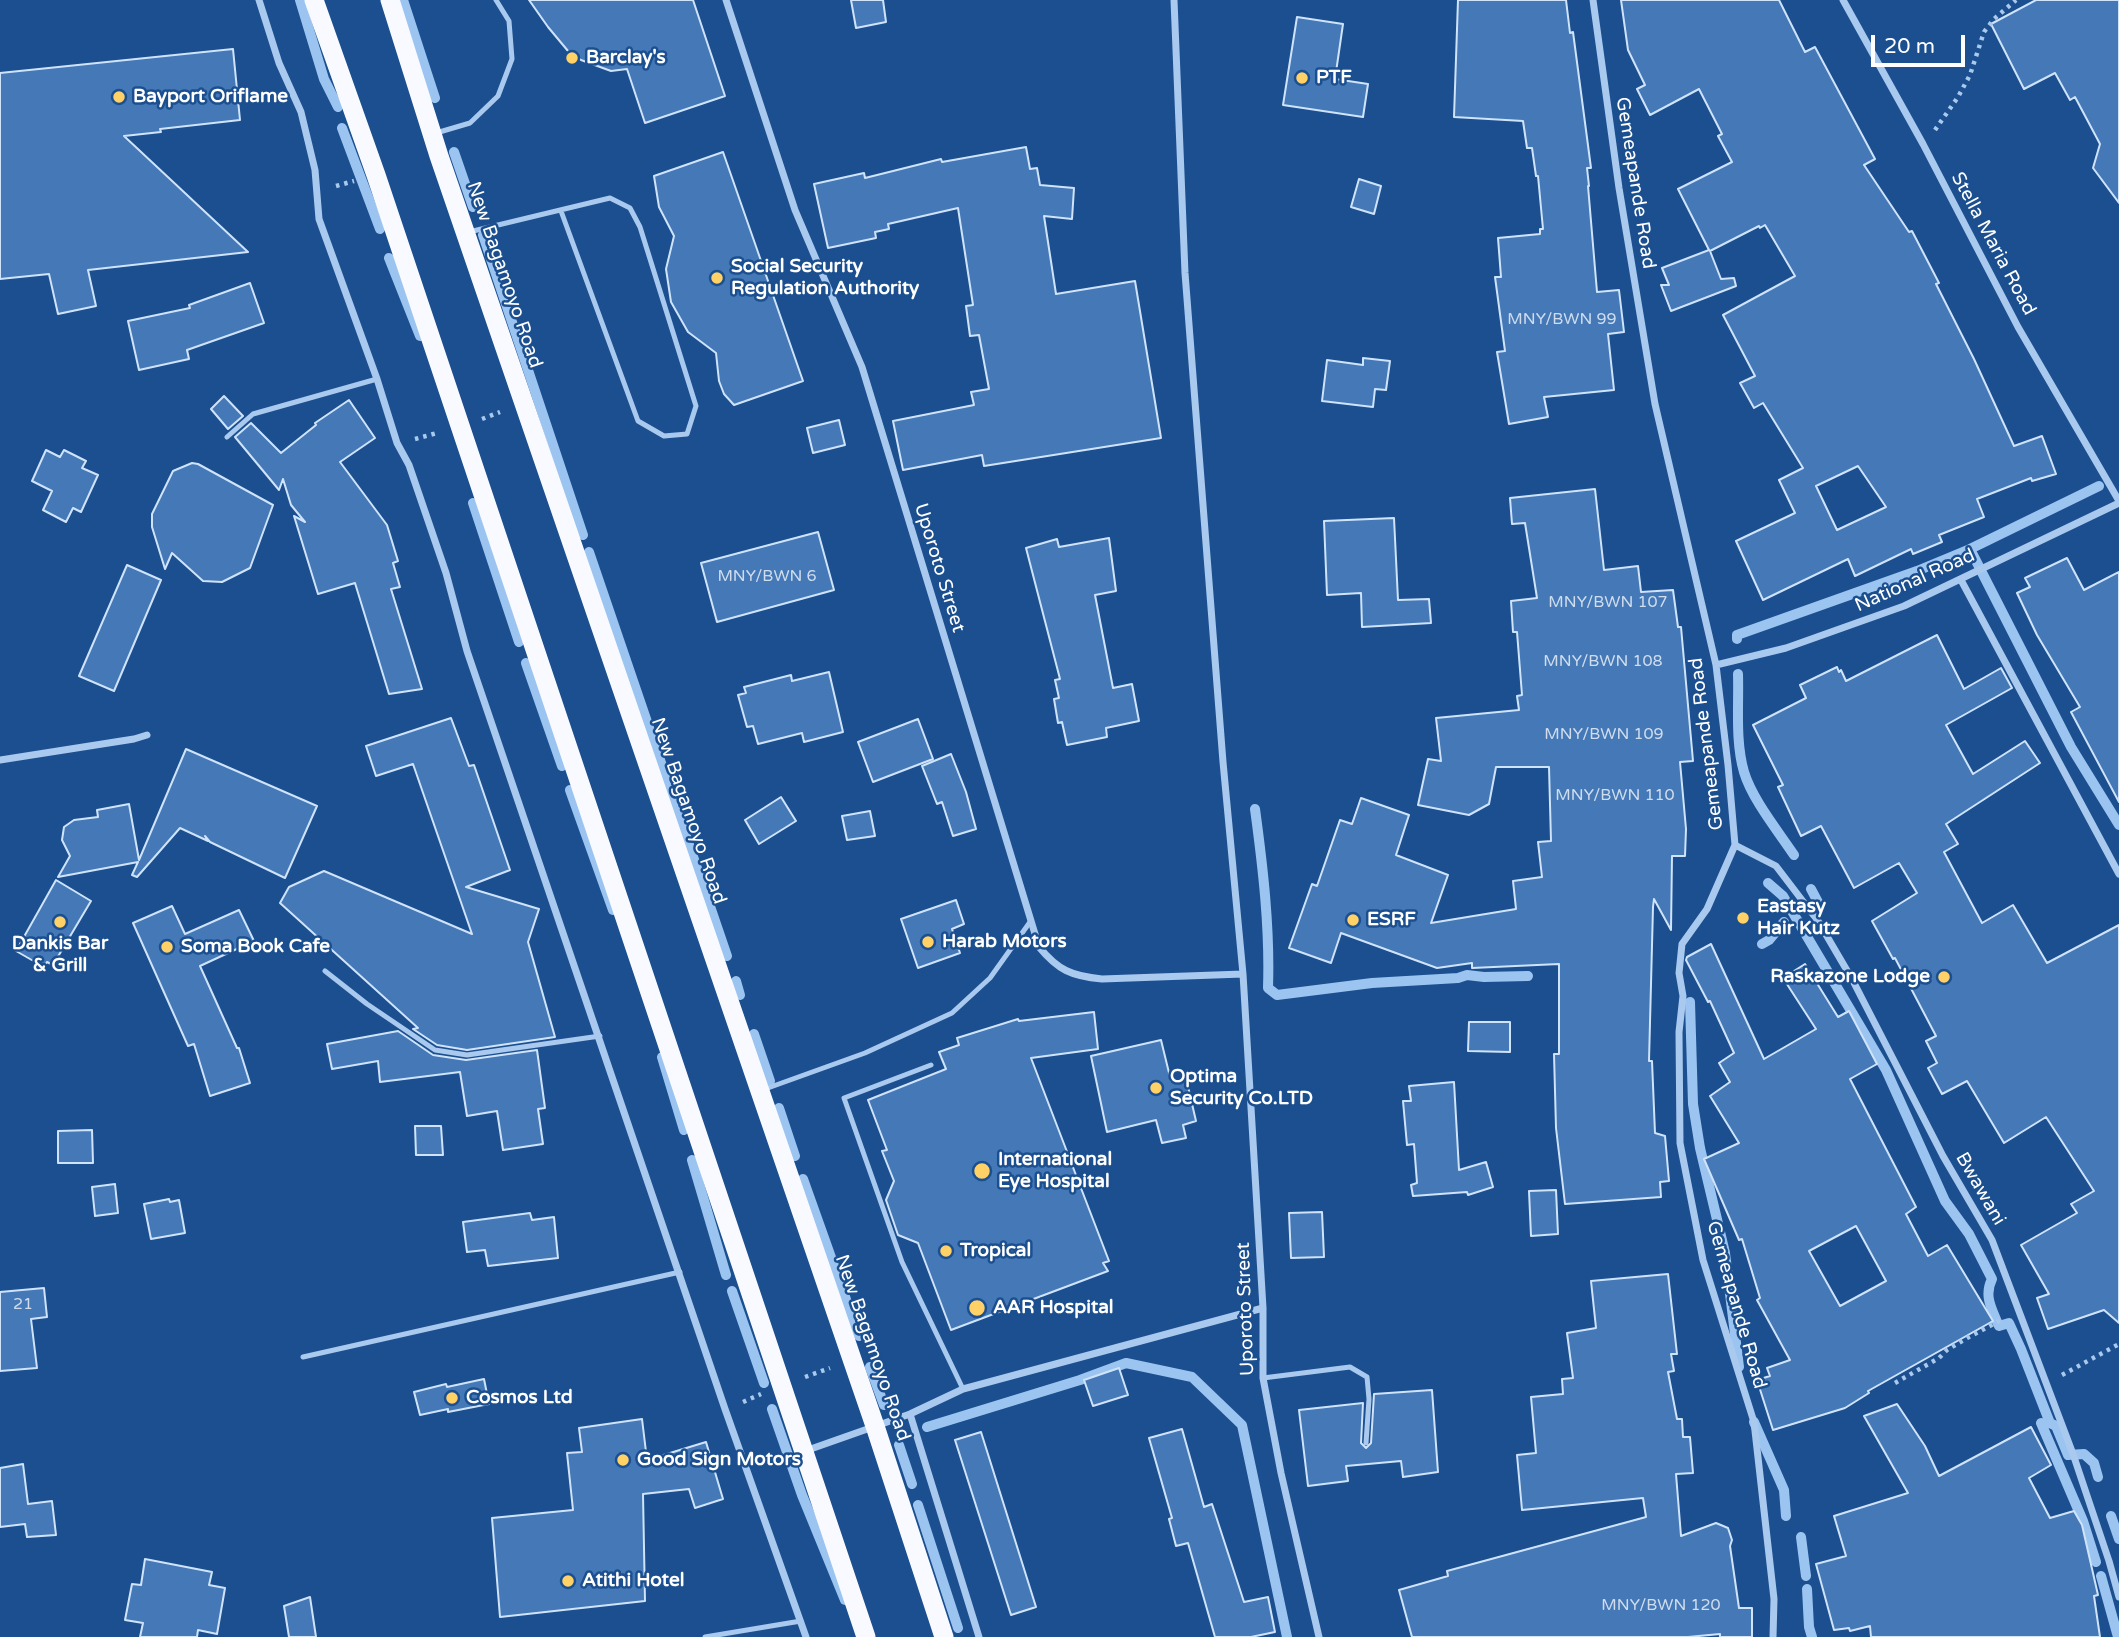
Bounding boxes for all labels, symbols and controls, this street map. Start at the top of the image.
scale bar [1874,21,1968,65]
text: 20 m [1884,34,1935,59]
place label: Barclay's [586,47,666,69]
marker: Barclay's [564,50,580,66]
place label: PTF [1316,67,1352,89]
marker: PTF [1294,70,1310,86]
place label: Bayport Oriflame [133,86,288,108]
marker: Bayport Oriflame [111,89,127,105]
street label: Gemeapande Road [1610,95,1660,271]
street label: Stella Maria Road [1946,169,2040,319]
street label: New Bagamoyo Road [461,179,547,371]
place label: Social Security Regulation Authority [731,256,919,300]
marker: Social Security Regulation Authority [709,270,725,286]
house number: MNY/BWN 99 [1507,310,1617,330]
street label: Uporoto Street [909,501,969,635]
street label: National Road [1851,544,1979,618]
house number: MNY/BWN 6 [717,567,817,587]
house number: MNY/BWN 107 [1548,593,1668,613]
house number: MNY/BWN 108 [1543,652,1663,672]
street label: Gemeapande Road [1685,656,1729,832]
street label: New Bagamoyo Road [645,715,731,907]
house number: MNY/BWN 109 [1544,725,1664,745]
house number: MNY/BWN 110 [1555,786,1675,806]
place label: Eastasy Hair Kutz [1757,896,1840,940]
place label: ESRF [1367,909,1416,931]
marker: Eastasy Hair Kutz [1735,910,1751,926]
marker: ESRF [1345,912,1361,928]
marker: Dankis Bar & Grill [52,914,68,930]
place label: Harab Motors [942,931,1067,953]
place label: Dankis Bar & Grill [12,933,108,977]
marker: Harab Motors [920,934,936,950]
place label: Soma Book Cafe [181,936,330,958]
marker: Soma Book Cafe [159,939,175,955]
place label: Raskazone Lodge [1770,966,1930,988]
marker: Raskazone Lodge [1936,969,1952,985]
place label: Optima Security Co.LTD [1170,1066,1313,1110]
marker: Optima Security Co.LTD [1148,1080,1164,1096]
place label: International Eye Hospital [998,1149,1112,1193]
street label: Bwawani [1950,1149,2010,1229]
marker: International Eye Hospital [972,1161,992,1181]
street label: Gemeapande Road [1701,1218,1771,1392]
place label: Tropical [960,1240,1031,1262]
street label: Uporoto Street [1232,1242,1260,1376]
marker: Tropical [938,1243,954,1259]
street label: New Bagamoyo Road [829,1252,915,1444]
house number: 21 [13,1295,33,1315]
place label: AAR Hospital [993,1297,1114,1319]
marker: AAR Hospital [967,1298,987,1318]
place label: Cosmos Ltd [466,1387,573,1409]
marker: Cosmos Ltd [444,1390,460,1406]
place label: Good Sign Motors [637,1449,801,1471]
marker: Good Sign Motors [615,1452,631,1468]
place label: Atithi Hotel [582,1570,684,1592]
marker: Atithi Hotel [560,1573,576,1589]
house number: MNY/BWN 120 [1601,1596,1721,1616]

